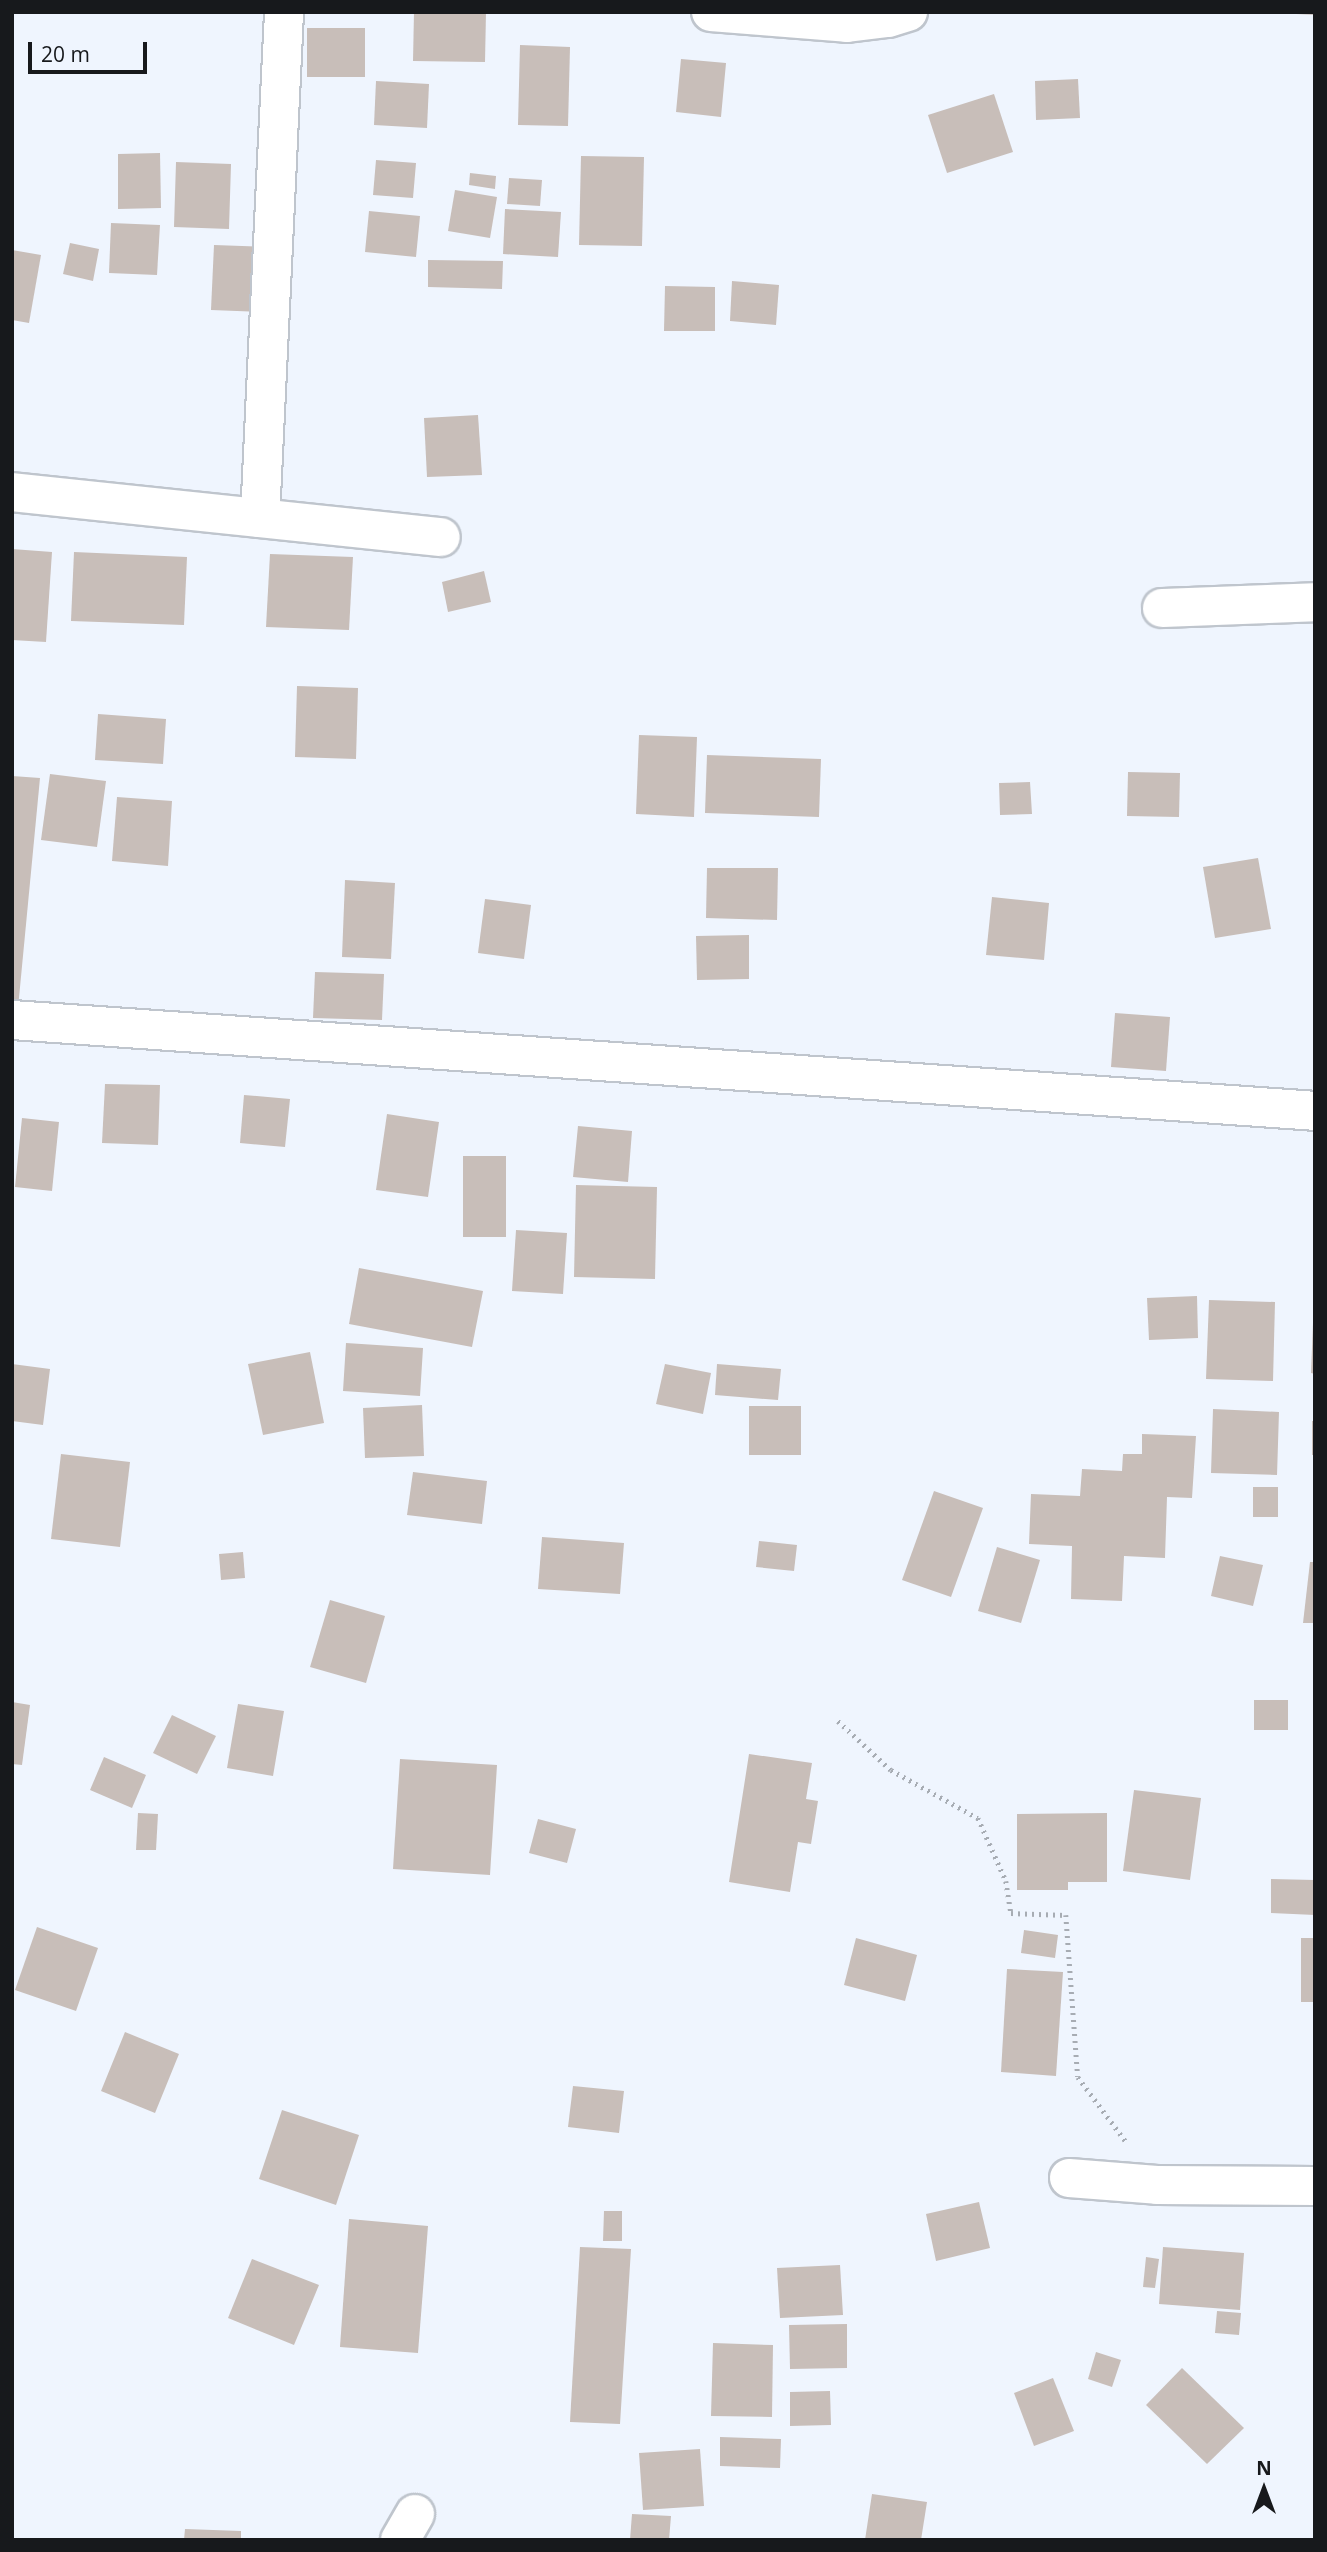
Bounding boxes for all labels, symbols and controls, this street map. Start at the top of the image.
scale bar [32,28,150,72]
text: 20 m [41,40,90,68]
north arrow [1229,2454,1299,2524]
text: N [1256,2455,1272,2481]

